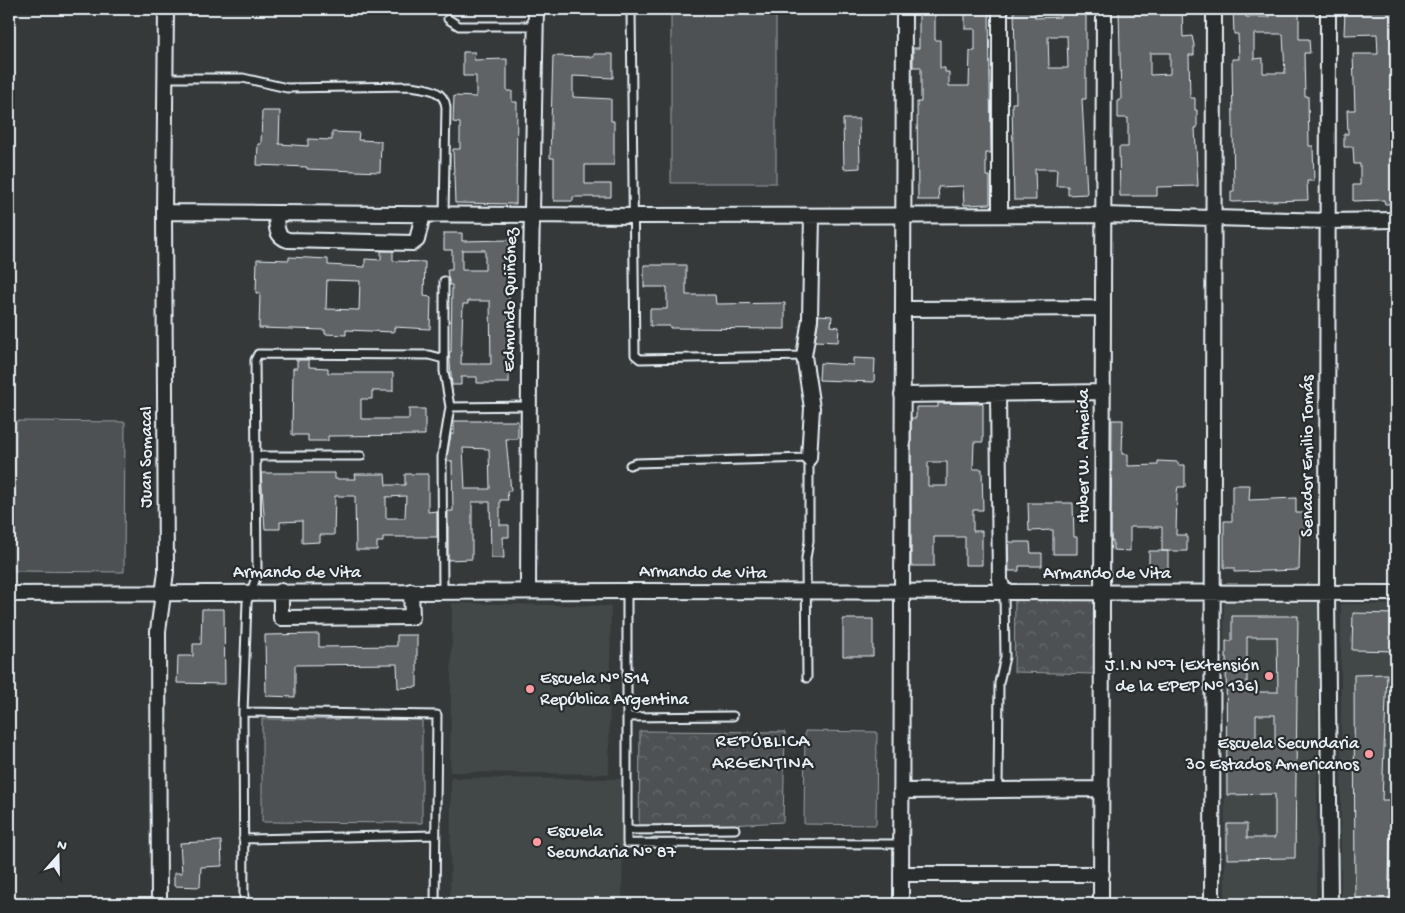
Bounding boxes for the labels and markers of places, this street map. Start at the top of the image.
place label: J.I.N N°7 (Extensión de la EPEP N° 136) [1105,656,1259,698]
place label: Escuela Nº 514 República Argentina [540,669,690,711]
marker: J.I.N N°7 (Extensión de la EPEP N° 136) [1263,670,1275,682]
marker: Escuela Nº 514 República Argentina [524,683,536,695]
place label: Escuela Secundaria 30 Estados Americanos [1185,734,1360,776]
marker: Escuela Secundaria 30 Estados Americanos [1363,748,1375,760]
place label: Escuela Secundaria Nº 87 [547,822,677,864]
marker: Escuela Secundaria Nº 87 [531,836,543,848]

